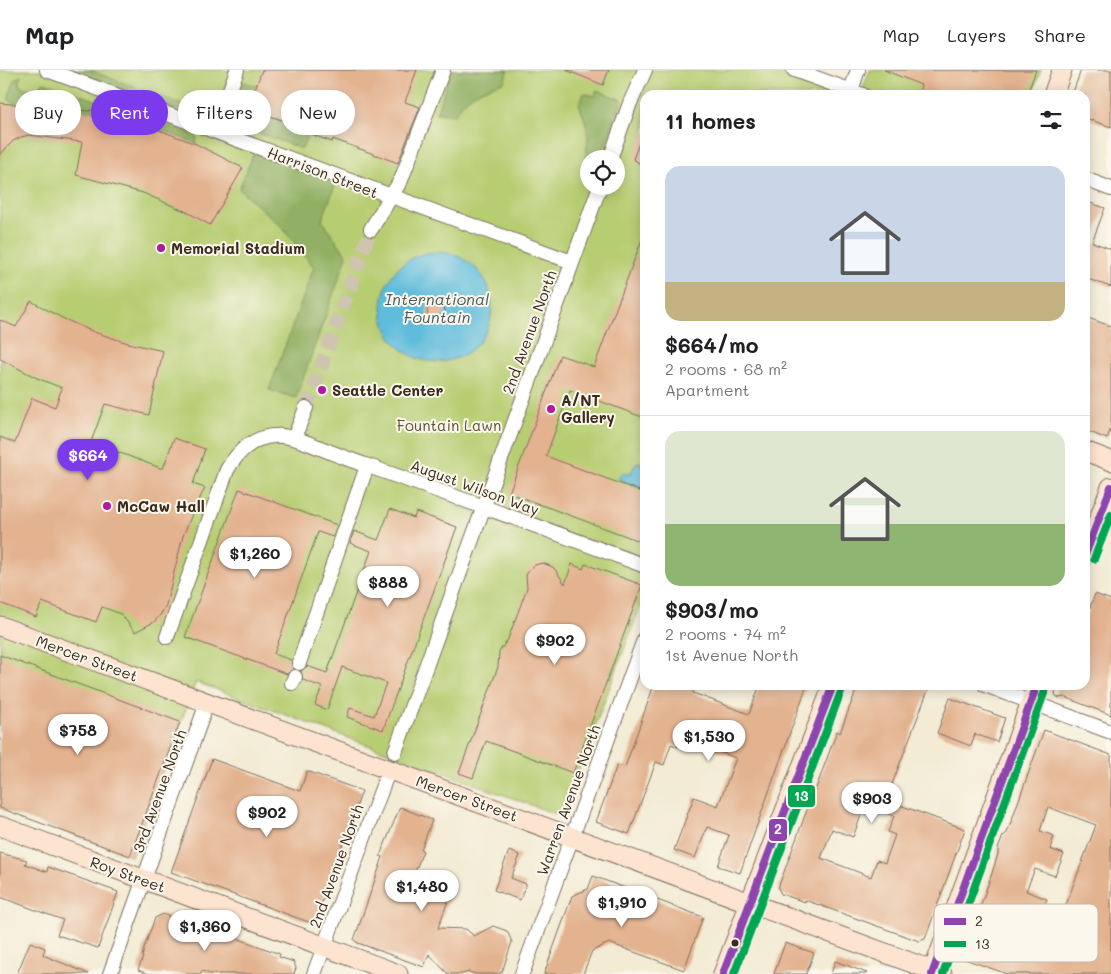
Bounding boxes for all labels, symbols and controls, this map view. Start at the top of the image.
text: Map [25,19,74,50]
text: Map [883,23,919,47]
text: Layers [947,23,1006,47]
text: Share [1034,23,1086,47]
chip: Buy [15,90,81,135]
chip: Rent [91,90,168,135]
chip: Filters [178,90,271,135]
chip: New [281,90,355,135]
icon: filters [1037,106,1065,134]
text: 11 homes [665,107,756,134]
street label: Harrison Street [265,142,381,202]
map controls [580,150,625,195]
button: locate [580,150,625,195]
icon: home [820,198,910,288]
place label: Memorial Stadium [171,238,305,258]
marker: Memorial Stadium [155,242,167,254]
street label: 2nd Avenue North [497,267,561,397]
water label: International Fountain [385,288,489,327]
text: $664/mo [665,331,758,358]
text: 2 rooms · 68 m² [665,358,787,379]
text: Apartment [665,379,750,400]
place label: Seattle Center [332,380,444,400]
marker: Seattle Center [316,384,328,396]
place label: A/NT Gallery [561,390,615,427]
marker: A/NT Gallery [545,403,557,415]
park label: Fountain Lawn [397,415,501,435]
pin: $664 [58,438,118,481]
text: $664 [68,444,108,465]
street label: August Wilson Way [408,454,542,520]
icon: home [820,464,910,554]
place label: McCaw Hall [117,496,205,516]
marker: McCaw Hall [101,500,113,512]
pin: $1,260 [214,536,296,579]
text: $1,260 [230,542,280,563]
pin: $888 [358,566,418,608]
text: $888 [368,571,408,592]
text: $903/mo [665,596,758,623]
text: 2 rooms · 74 m² [665,623,786,644]
pin: $902 [525,624,585,666]
text: $902 [536,629,574,650]
street label: Mercer Street [33,630,141,686]
text: 1st Avenue North [665,644,798,665]
pin: $758 [48,714,108,756]
text: $758 [59,719,97,740]
pin: $1,530 [668,720,750,762]
street label: Warren Avenue North [531,722,605,878]
text: $1,530 [683,725,735,746]
street label: 3rd Avenue North [127,727,191,855]
street label: Mercer Street [413,770,521,826]
pin: $903 [842,782,902,824]
line badge: 13 [787,784,816,808]
text: 13 [794,786,808,805]
text: $903 [852,787,892,808]
pin: $902 [237,796,297,838]
text: $902 [248,801,286,822]
street label: 2nd Avenue North [304,801,368,931]
line badge: 2 [768,818,788,842]
text: 2 [774,819,782,838]
street label: Roy Street [88,851,168,897]
pin: $1,480 [381,870,463,912]
text: $1,480 [396,875,448,896]
pin: $1,910 [581,886,663,928]
text: $1,910 [598,891,646,912]
legend [934,904,1098,962]
pin: $1,360 [164,910,246,952]
text: 2 [975,911,983,930]
text: $1,360 [179,915,231,936]
text: 13 [975,934,989,953]
unlabelled marker [730,938,740,948]

